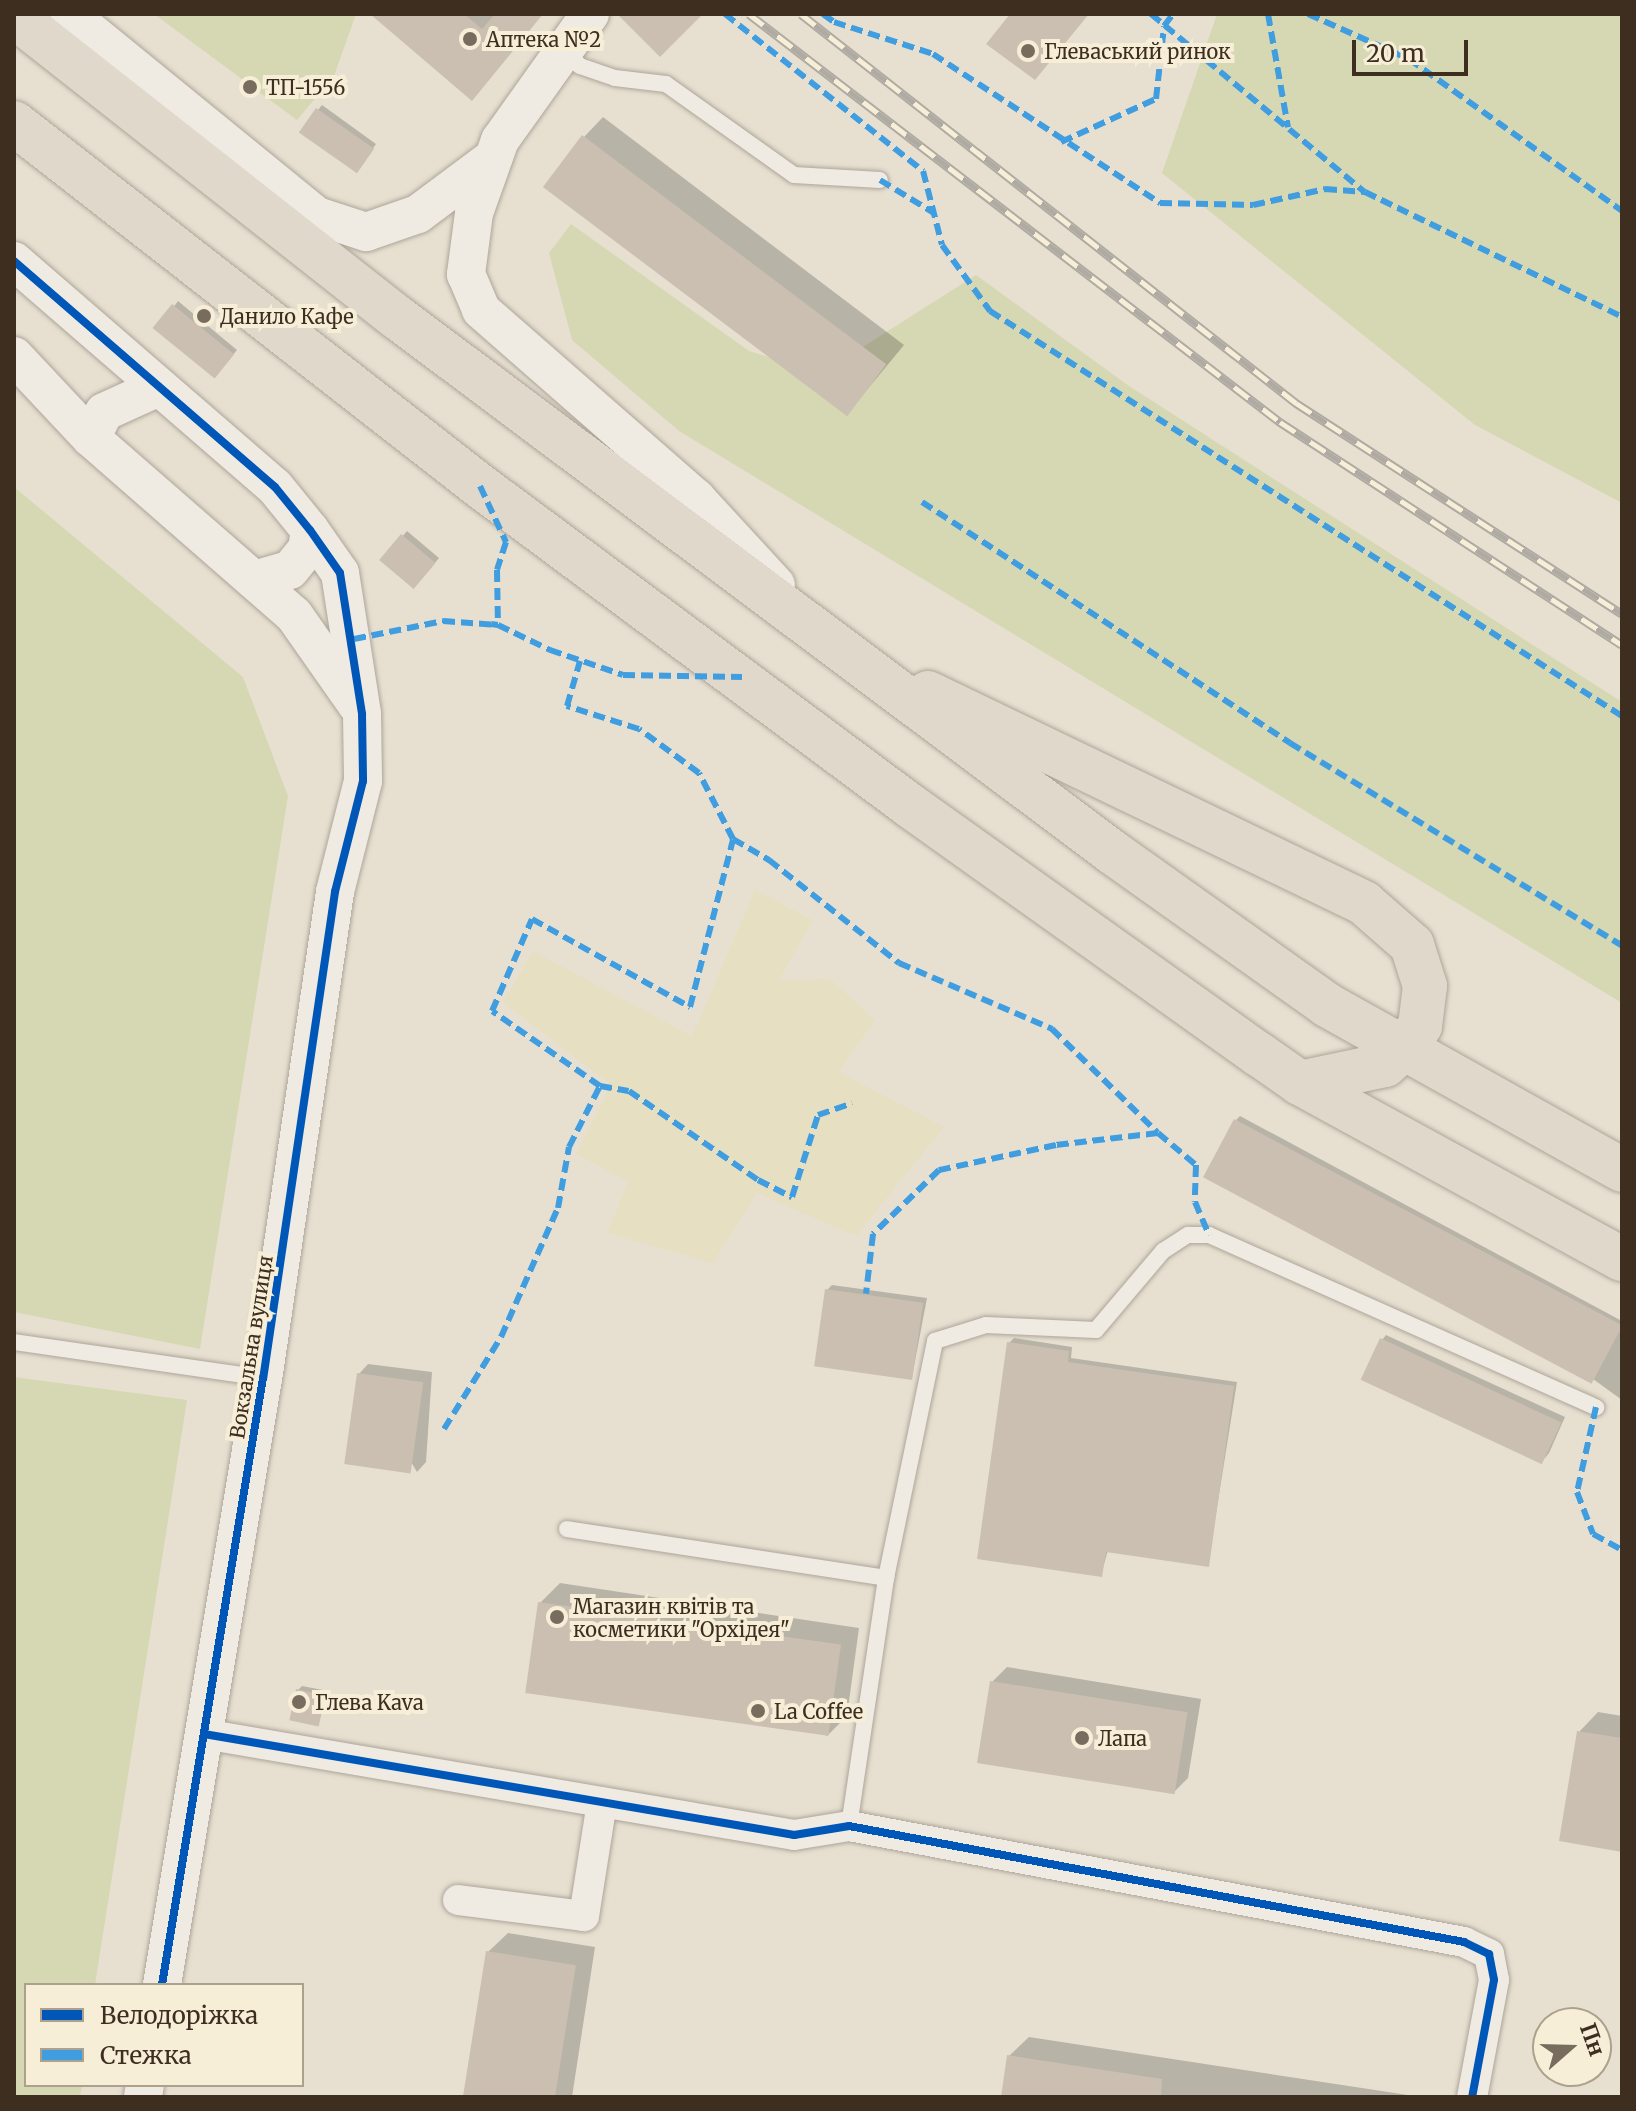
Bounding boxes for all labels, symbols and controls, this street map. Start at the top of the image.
scale bar [1356,24,1472,74]
place label: Аптека №2 [486,27,601,51]
marker: Аптека №2 [461,30,479,48]
text: 20 m [1366,38,1425,69]
place label: Глеваський ринок [1044,39,1231,63]
marker: Глеваський ринок [1019,42,1037,60]
place label: ТП-1556 [266,75,345,99]
marker: ТП-1556 [241,78,259,96]
place label: Данило Кафе [220,304,354,328]
marker: Данило Кафе [195,307,213,325]
street label: Вокзальна вулиця [225,1253,277,1441]
place label: Магазин квітів та косметики "Орхідея" [573,1594,790,1641]
marker: Магазин квітів та косметики "Орхідея" [548,1608,566,1626]
place label: Глева Kava [315,1690,424,1714]
marker: Глева Kava [290,1693,308,1711]
place label: La Coffee [774,1699,863,1723]
marker: La Coffee [749,1702,767,1720]
place label: Лапа [1098,1726,1147,1750]
marker: Лапа [1073,1729,1091,1747]
legend [24,1983,304,2087]
text: Велодоріжка [100,2000,258,2031]
north arrow [1532,2007,1612,2087]
text: Пн [1574,2019,1611,2060]
text: Стежка [100,2040,192,2071]

